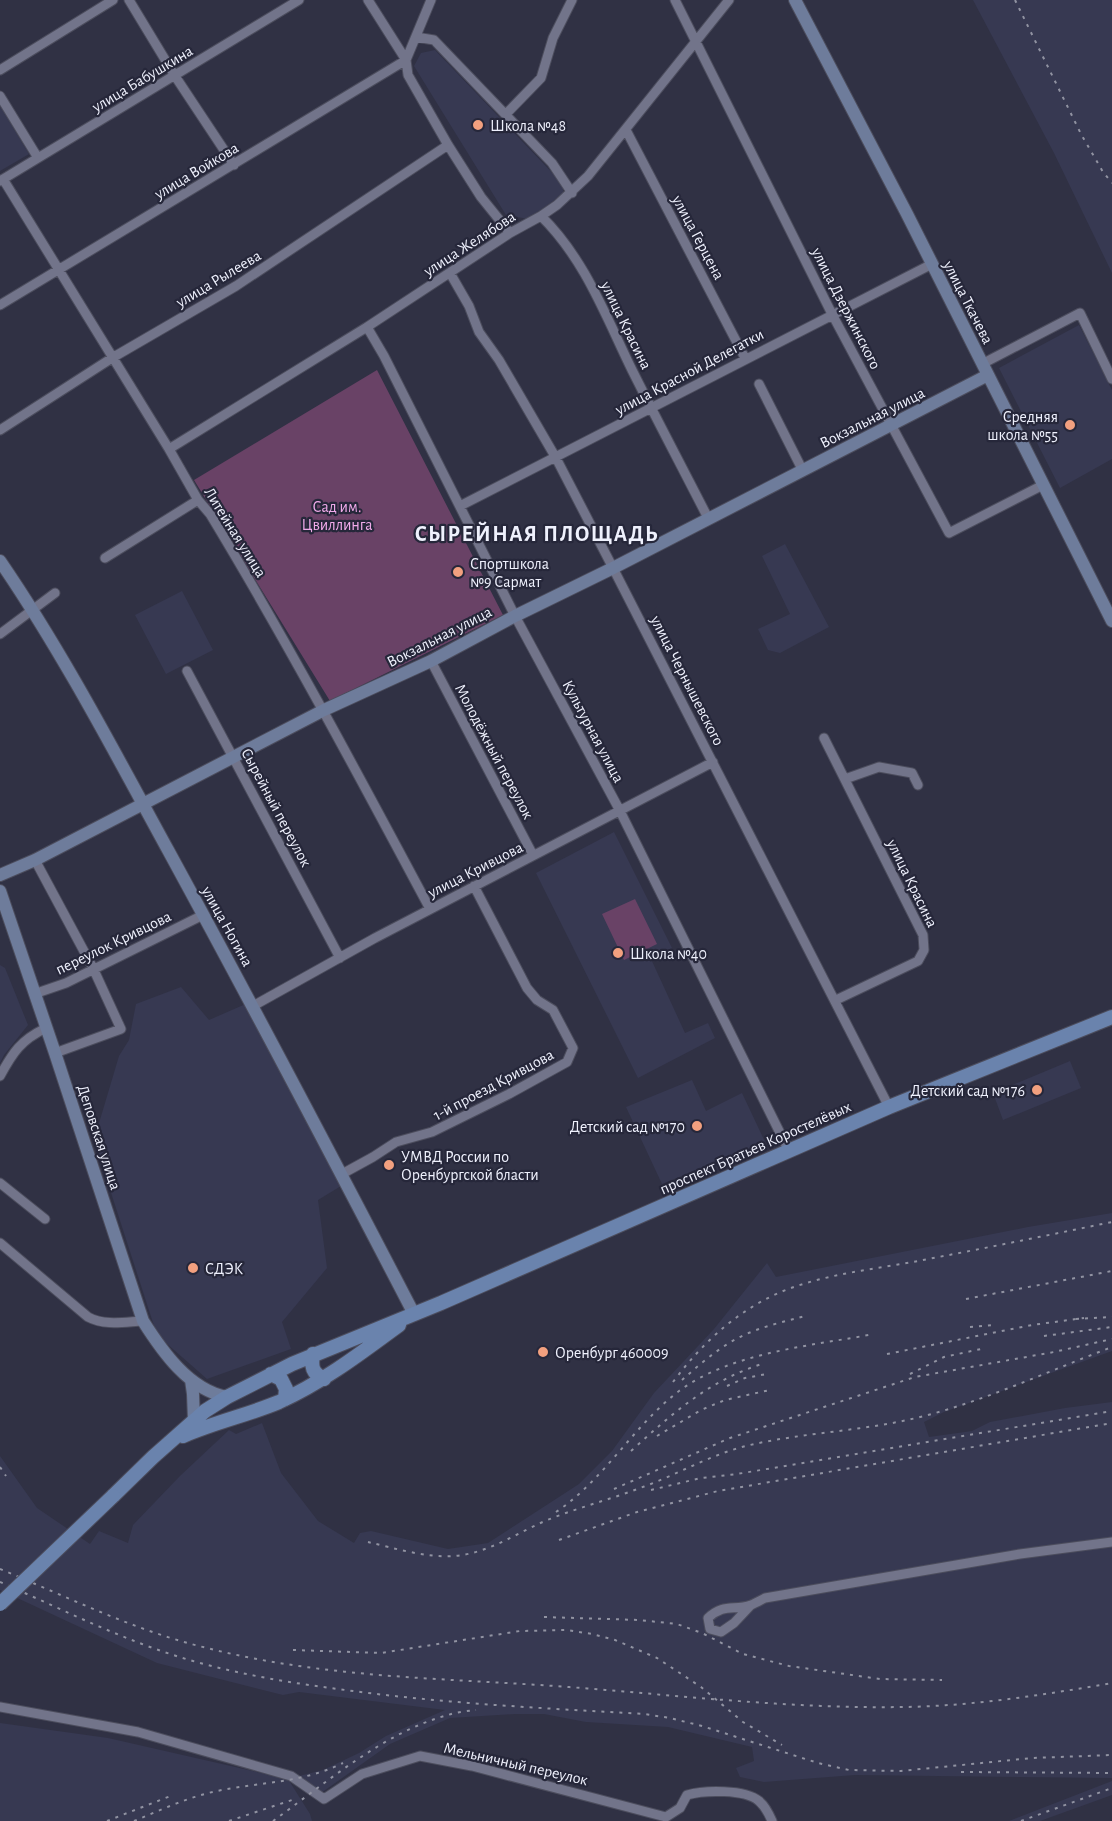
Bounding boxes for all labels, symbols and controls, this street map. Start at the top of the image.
street label: улица Бабушкина [89,43,196,117]
marker: Школа №48 [471,118,485,132]
place label: Школа №48 [490,118,566,134]
street label: улица Войкова [151,140,242,204]
street label: улица Герцена [668,192,727,283]
street label: улица Желябова [420,208,519,281]
street label: улица Дзержинского [807,244,884,372]
street label: улица Рылеева [172,247,264,312]
street label: улица Ткачева [939,257,996,347]
street label: улица Красина [597,278,654,372]
street label: улица Красной Делегатки [612,326,767,419]
street label: Вокзальная улица [817,385,928,452]
place label: Средняя школа №55 [987,409,1058,443]
marker: Средняя школа №55 [1063,418,1077,432]
street label: Литейная улица [200,485,269,581]
park label: Сад им. Цвиллинга [301,499,373,533]
district label: СЫРЕЙНАЯ ПЛОЩАДЬ [415,521,659,545]
place label: Спортшкола №9 Сармат [470,556,549,590]
marker: Спортшкола №9 Сармат [451,565,465,579]
street label: Вокзальная улица [384,604,495,671]
street label: улица Чернышевского [646,612,727,749]
street label: Культурная улица [559,678,627,786]
street label: Молодёжный переулок [451,681,537,823]
street label: Сырейный переулок [237,746,314,870]
street label: улица Красина [883,836,940,930]
street label: улица Кривцова [424,839,526,902]
street label: улица Ногина [197,883,256,970]
street label: переулок Кривцова [53,908,174,979]
marker: Школа №40 [611,946,625,960]
place label: Школа №40 [630,946,707,962]
street label: 1-й проезд Кривцова [431,1046,556,1123]
street label: Деповская улица [74,1083,124,1192]
place label: Детский сад №176 [911,1083,1025,1099]
marker: Детский сад №176 [1030,1083,1044,1097]
street label: проспект Братьев Коростелёвых [657,1098,853,1197]
place label: Детский сад №170 [570,1119,685,1135]
marker: Детский сад №170 [690,1119,704,1133]
place label: УМВД России по Оренбургской бласти [401,1149,539,1184]
marker: УМВД России по Оренбургской бласти [382,1158,396,1172]
marker: СДЭК [186,1261,200,1275]
place label: СДЭК [205,1261,243,1277]
marker: Оренбург 460009 [536,1345,550,1359]
place label: Оренбург 460009 [555,1345,668,1362]
street label: Мельничный переулок [442,1740,590,1789]

